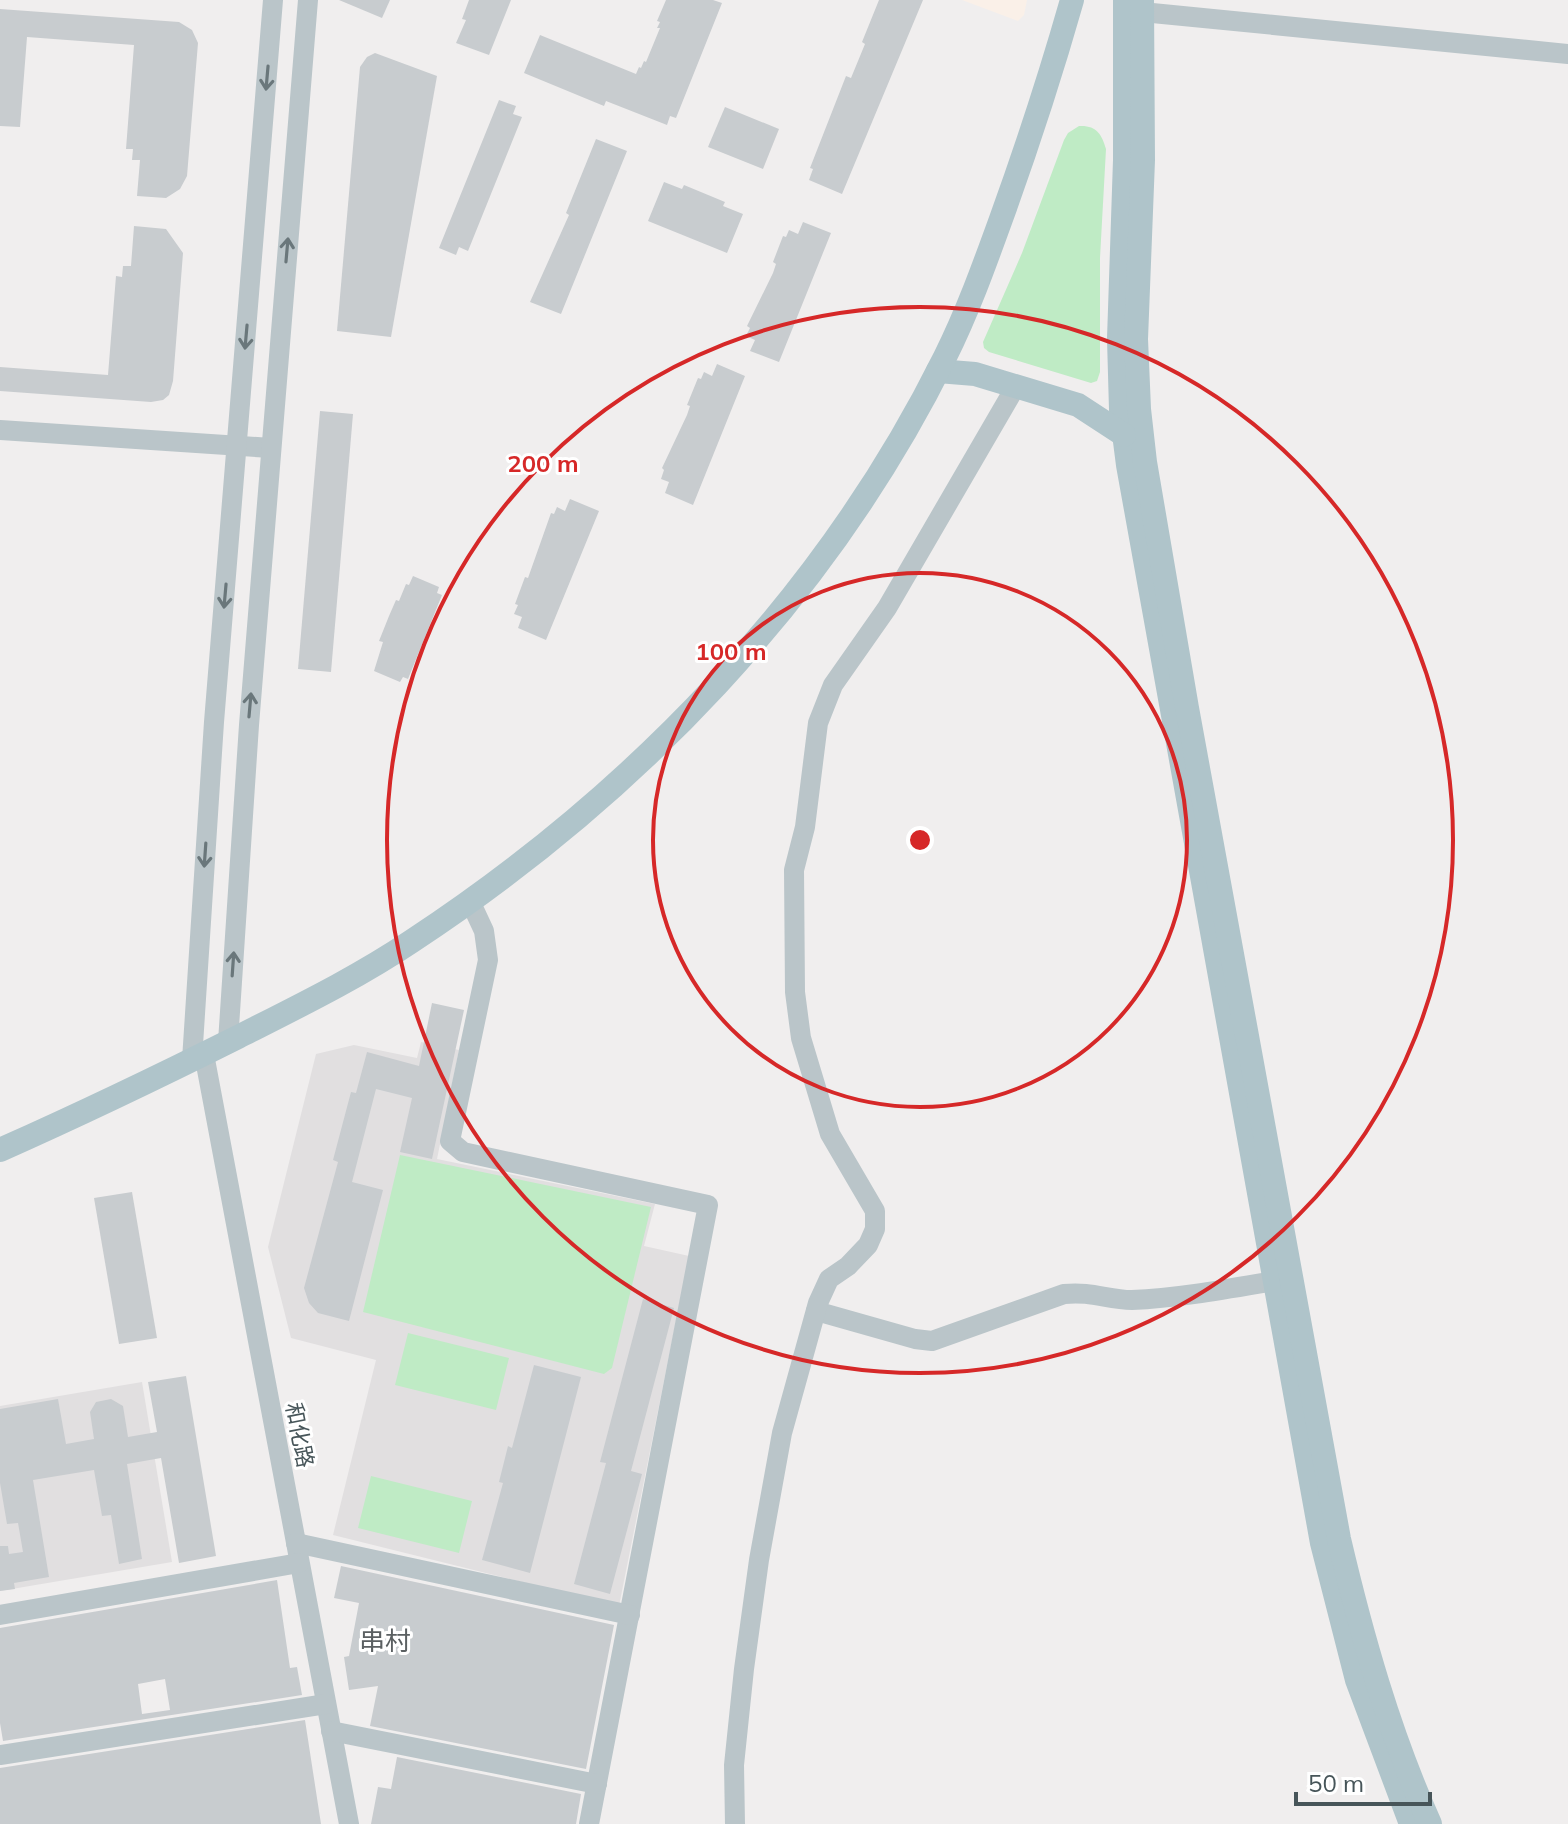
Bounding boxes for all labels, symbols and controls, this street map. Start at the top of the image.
one-way arrow [259,64,274,91]
one-way arrow [280,238,295,264]
one-way arrow [238,323,253,350]
text: 200 m [507,448,579,478]
one-way arrow [217,582,232,609]
text: 100 m [695,636,767,666]
one-way arrow [243,692,258,719]
centre of rings [906,826,934,854]
one-way arrow [197,841,212,868]
one-way arrow [225,951,240,978]
street label: 和化路 [280,1400,320,1470]
district label: 串村 [359,1624,411,1657]
scale bar [1296,1756,1430,1806]
text: 50 m [1308,1768,1364,1798]

